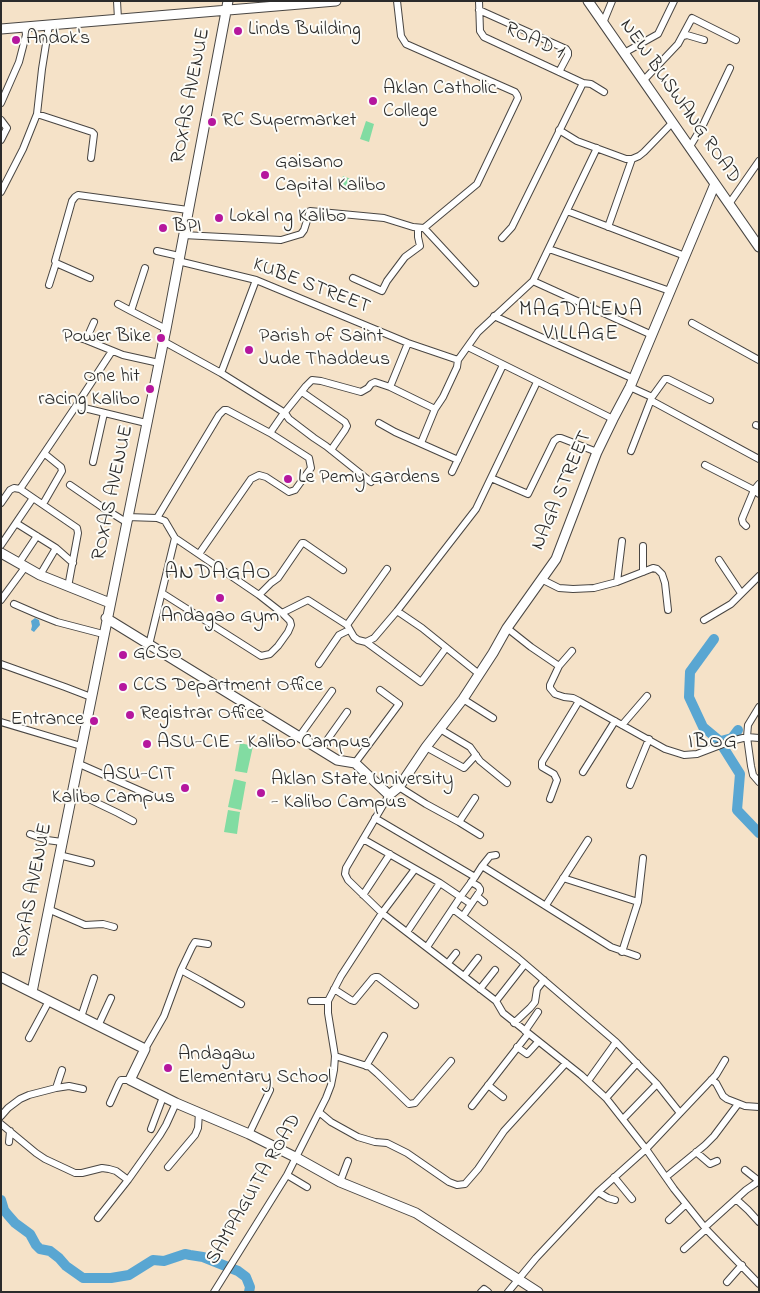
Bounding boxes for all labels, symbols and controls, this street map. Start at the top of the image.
street label: NEW BUSWANG ROAD [613,15,745,189]
street label: ROAD 1 [500,18,568,66]
place label: Linds Building [248,19,361,43]
marker: Linds Building [232,25,244,37]
street label: ROXAS AVENUE [167,26,217,166]
place label: Andok's [26,28,90,52]
marker: Andok's [10,34,22,46]
place label: Aklan Catholic College [383,78,497,125]
marker: Aklan Catholic College [367,95,379,107]
place label: RC Supermarket [222,110,356,134]
marker: RC Supermarket [206,116,218,128]
place label: Gaisano Capital Kalibo [275,152,386,199]
marker: Gaisano Capital Kalibo [259,169,271,181]
place label: Lokal ng Kalibo [229,206,346,230]
marker: Lokal ng Kalibo [213,212,225,224]
place label: BPI [173,216,202,240]
marker: BPI [157,222,169,234]
street label: KUBE STREET [249,254,373,320]
district label: MAGDALENA VILLAGE [518,299,644,349]
place label: Power Bike [62,326,151,350]
place label: Parish of Saint Jude Thaddeus [259,326,390,373]
marker: Power Bike [155,332,167,344]
marker: Parish of Saint Jude Thaddeus [243,344,255,356]
place label: One hit racing Kalibo [38,366,140,413]
marker: One hit racing Kalibo [144,383,156,395]
street label: ROXAS AVENUE [88,423,140,563]
street label: NAGA STREET [527,428,599,554]
place label: Le Pemy Gardens [298,467,440,491]
marker: Le Pemy Gardens [282,473,294,485]
district label: ANDAGAO [164,561,272,587]
marker: Andagao Gym [214,592,226,604]
place label: Andagao Gym [161,606,279,630]
place label: GCSO [133,643,182,667]
marker: GCSO [117,649,129,661]
place label: CCS Department Office [133,675,323,699]
marker: CCS Department Office [117,681,129,693]
place label: Registrar Office [140,703,264,727]
place label: Entrance [11,709,84,733]
marker: Registrar Office [124,709,136,721]
marker: Entrance [88,715,100,727]
district label: IBOG [687,731,739,757]
place label: ASU-CIE - Kalibo Campus [157,732,371,756]
marker: ASU-CIE - Kalibo Campus [141,738,153,750]
place label: ASU-CIT Kalibo Campus [52,764,175,811]
place label: Aklan State University - Kalibo Campus [271,769,453,816]
marker: ASU-CIT Kalibo Campus [179,782,191,794]
marker: Aklan State University - Kalibo Campus [255,787,267,799]
street label: ROXAS AVENUE [9,821,59,961]
place label: Andagaw Elementary School [178,1044,331,1091]
marker: Andagaw Elementary School [162,1062,174,1074]
street label: SAMPAGUITA ROAD [202,1110,308,1270]

